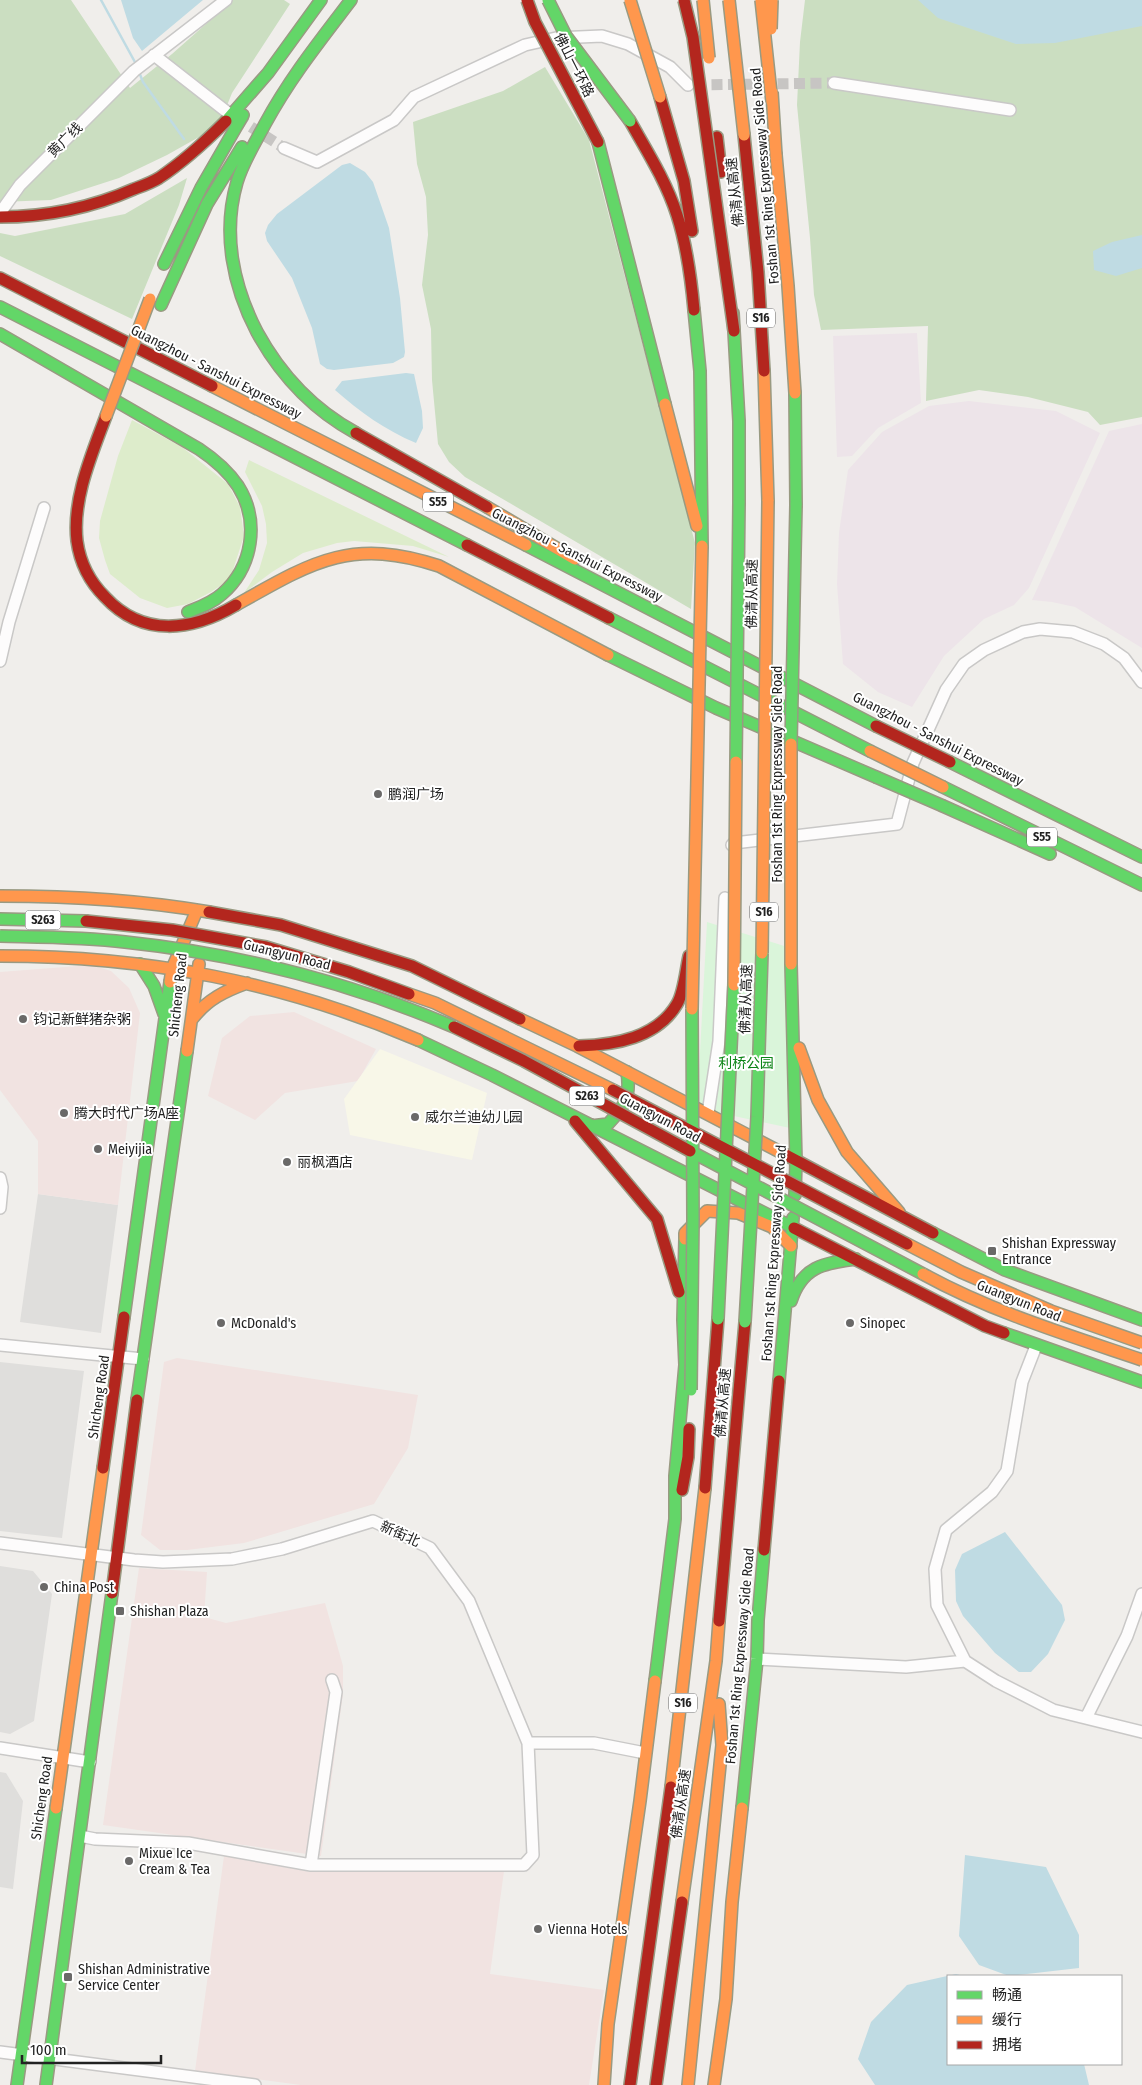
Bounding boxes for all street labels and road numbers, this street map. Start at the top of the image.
street label: 佛山一环路 [551,30,597,100]
street label: Foshan 1st Ring Expressway Side Road [747,67,783,285]
street label: 黄广线 [44,119,86,161]
street label: 佛清从高速 [723,156,747,228]
road number: S16 [747,308,775,328]
street label: Guangzhou - Sanshui Expressway [128,321,305,423]
road number: S55 [423,492,453,512]
street label: Guangzhou - Sanshui Expressway [489,504,666,606]
street label: 佛清从高速 [743,559,761,629]
street label: Foshan 1st Ring Expressway Side Road [769,665,786,883]
street label: Guangzhou - Sanshui Expressway [850,688,1027,790]
road number: S55 [1027,828,1057,846]
road number: S16 [750,902,778,922]
road number: S263 [26,910,60,930]
street label: Guangyun Road [242,936,332,974]
street label: Shicheng Road [165,952,191,1038]
street label: 佛清从高速 [736,964,756,1034]
road number: S263 [570,1086,604,1106]
street label: Guangyun Road [617,1090,703,1146]
street label: Foshan 1st Ring Expressway Side Road [758,1144,790,1362]
street label: Guangyun Road [974,1276,1064,1326]
street label: Shicheng Road [85,1354,113,1440]
street label: 佛清从高速 [711,1367,735,1439]
street label: 新街北 [377,1518,423,1550]
street label: Foshan 1st Ring Expressway Side Road [722,1547,758,1765]
road number: S16 [669,1694,697,1712]
street label: Shicheng Road [28,1755,56,1841]
street label: 佛清从高速 [668,1768,694,1840]

